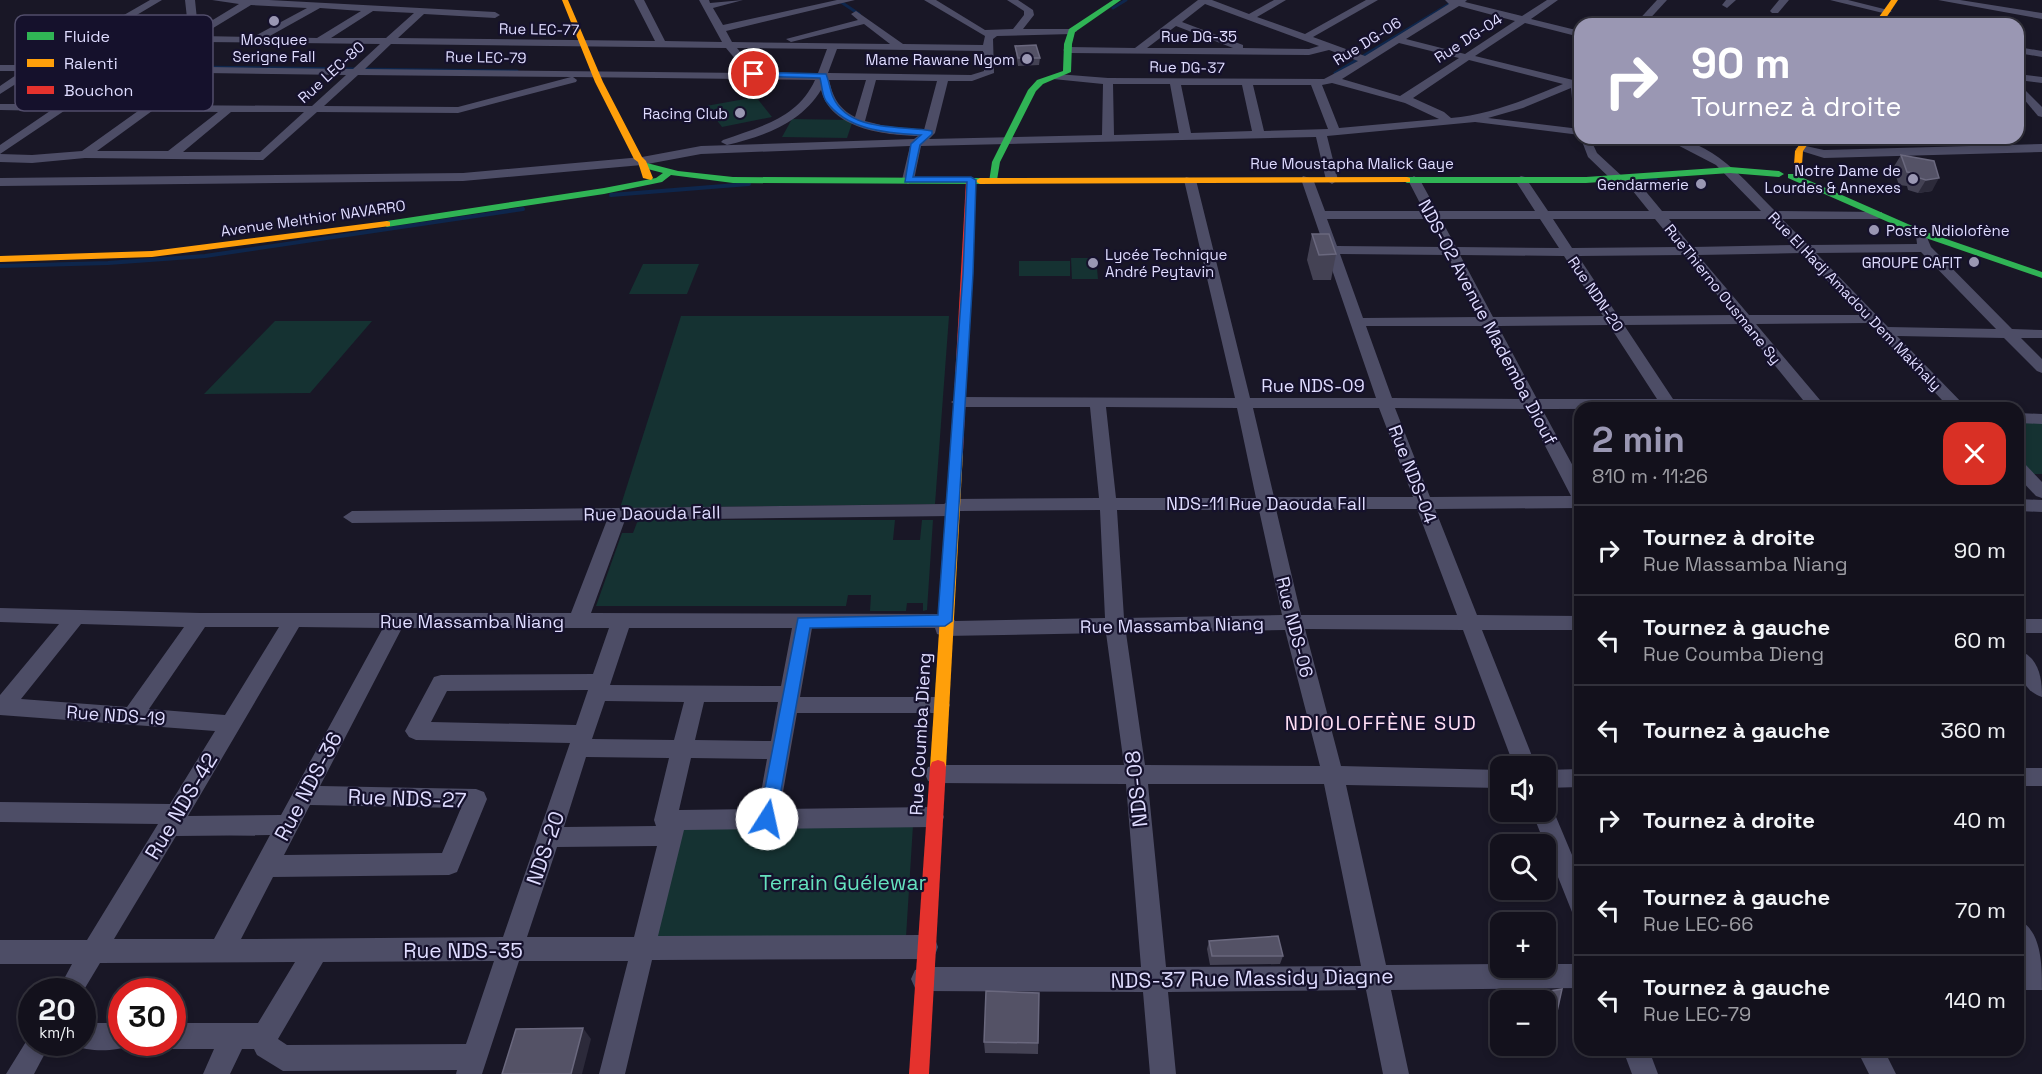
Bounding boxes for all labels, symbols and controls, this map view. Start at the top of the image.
street label: Rue DG-04 [1431,9,1505,67]
street label: Rue DG-06 [1329,13,1405,69]
marker: Mosquee Serigne Fall [267,14,281,28]
legend [15,15,213,111]
street label: Rue LEC-77 [499,19,579,39]
text: Fluide [64,26,110,47]
street label: Rue DG-35 [1161,27,1237,46]
place label: Mosquee Serigne Fall [233,30,315,66]
street label: Rue LEC-80 [294,37,368,107]
text: 90 m [1691,37,1791,90]
icon: right [1592,42,1670,120]
street label: Rue LEC-79 [445,47,527,67]
pin [728,48,779,99]
place label: Mame Rawane Ngom [866,50,1015,69]
marker: Mame Rawane Ngom [1020,52,1034,66]
text: Ralenti [64,53,118,74]
icon: arrive [737,57,770,90]
street label: Rue DG-37 [1149,57,1225,77]
text: Bouchon [64,80,133,101]
text: Tournez à droite [1691,89,1901,124]
place label: Racing Club [643,104,728,123]
marker: Racing Club [733,106,747,120]
street label: Rue Moustapha Malick Gaye [1250,154,1454,173]
place label: Notre Dame de Lourdes & Annexes [1765,161,1901,197]
marker: Notre Dame de Lourdes & Annexes [1906,172,1920,186]
place label: Gendarmerie [1597,175,1689,194]
marker: Gendarmerie [1694,177,1708,191]
street label: NDS-02 Avenue Mademba Diouf [1413,195,1563,449]
street label: Avenue Melthior NAVARRO [219,196,407,240]
street label: Rue El Hadj Amadou Dem Makhaly [1764,208,1946,394]
street label: RueThierno Ousmane Sy [1661,220,1785,368]
place label: Poste Ndiolofène [1886,221,2010,240]
marker: Poste Ndiolofène [1867,223,1881,237]
place label: Lycée Technique André Peytavin [1105,245,1228,281]
street label: Rue NDN-20 [1564,253,1628,335]
place label: GROUPE CAFIT [1862,253,1962,272]
marker: GROUPE CAFIT [1967,255,1981,269]
marker: Lycée Technique André Peytavin [1086,256,1100,270]
street label: Rue NDS-09 [1261,374,1365,397]
text: 2 min [1592,417,1685,463]
street label: Rue NDS-04 [1384,422,1442,526]
button: close [1943,422,2006,485]
text: 810 m · 11:26 [1592,463,1708,489]
street label: NDS-11 Rue Daouda Fall [1166,492,1366,515]
street label: Rue Daouda Fall [583,500,721,526]
text: Tournez à droite [1643,523,1815,551]
icon: right [1592,534,1625,567]
text: 90 m [1954,536,2006,564]
text: Rue Massamba Niang [1643,551,1848,577]
street label: Rue NDS-06 [1271,574,1319,680]
street label: Rue Massamba Niang [380,610,564,633]
street label: Rue Massamba Niang [1080,612,1264,638]
text: Tournez à gauche [1643,613,1830,641]
icon: left [1592,624,1625,657]
text: 60 m [1954,626,2006,654]
text: Rue Coumba Dieng [1643,641,1824,667]
street label: Rue Coumba Dieng [904,652,936,816]
street label: Rue NDS-19 [66,700,166,730]
district label: NDIOLOFFÈNE SUD [1285,710,1477,736]
icon: left [1592,714,1625,747]
text: Tournez à gauche [1643,716,1830,744]
text: 360 m [1941,716,2006,744]
street label: Rue NDS-36 [268,727,348,845]
street label: Rue NDS-42 [139,748,223,864]
street label: NDS-08 [1119,749,1153,829]
map controls [1490,756,1556,1056]
button: sound [1490,756,1556,822]
street label: Rue NDS-27 [347,782,467,814]
position arrow [735,787,799,851]
icon: right [1592,804,1625,837]
text: Tournez à droite [1643,806,1815,834]
text: 40 m [1954,806,2006,834]
street label: NDS-20 [520,807,570,889]
button: search [1490,834,1556,900]
park label: Terrain Guélewar [760,869,926,896]
text: Tournez à gauche [1643,883,1830,911]
icon: left [1592,894,1625,927]
text: 70 m [1955,896,2006,924]
text: Rue LEC-66 [1643,911,1753,937]
button: + [1490,912,1556,978]
street label: Rue NDS-35 [403,937,523,964]
street label: NDS-37 Rue Massidy Diagne [1110,962,1394,994]
text: Tournez à gauche [1643,973,1830,1001]
speed limit sign: 30 [108,978,186,1056]
icon: left [1592,984,1625,1017]
text: 140 m [1944,986,2006,1014]
text: 20 [38,990,76,1029]
button: − [1490,990,1556,1056]
text: Rue LEC-79 [1643,1001,1751,1027]
text: km/h [39,1023,75,1042]

